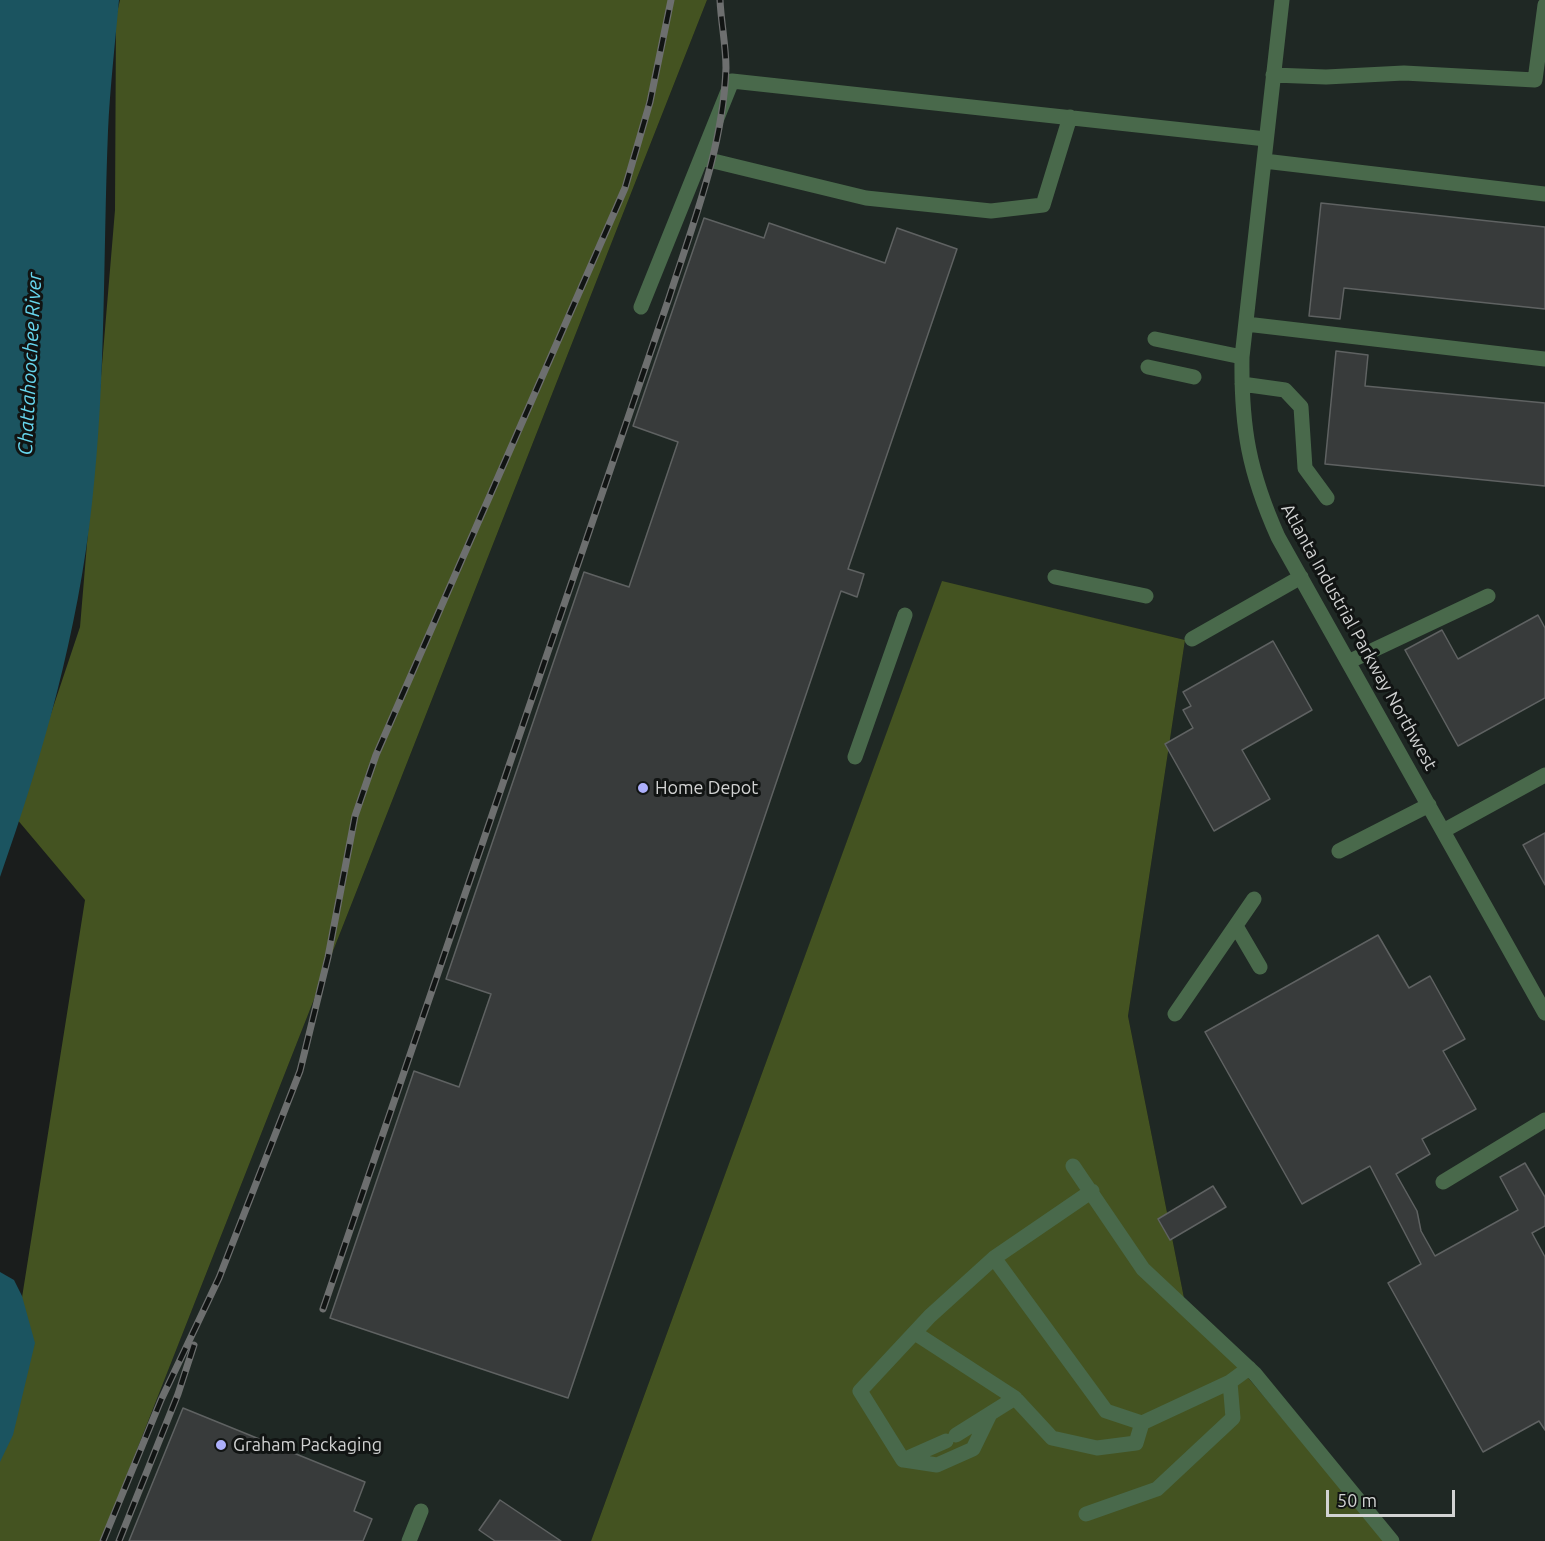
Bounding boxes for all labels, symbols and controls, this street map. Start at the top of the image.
water label: Chattahoochee River [13,272,47,456]
street label: Atlanta Industrial Parkway Northwest [1276,500,1442,774]
place label: Home Depot [655,777,758,799]
marker: Home Depot [636,781,650,795]
place label: Graham Packaging [233,1434,382,1456]
marker: Graham Packaging [214,1438,228,1452]
scale bar [1329,1478,1458,1516]
text: 50 m [1337,1490,1377,1510]

